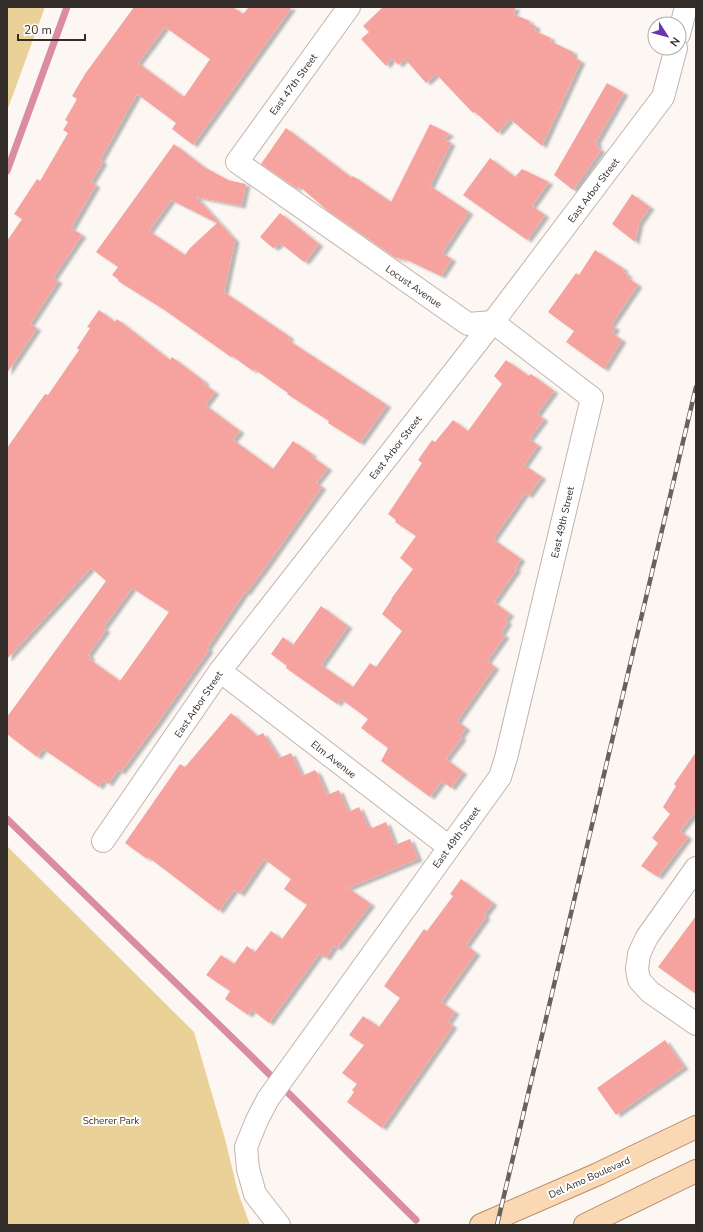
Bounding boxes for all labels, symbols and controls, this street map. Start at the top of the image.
scale bar [18,16,85,42]
north arrow [647,16,687,56]
text: 20 m [24,22,52,38]
text: N [666,34,683,49]
street label: East 47th Street [267,51,321,118]
street label: East Arbor Street [565,155,623,226]
street label: Locust Avenue [382,262,444,311]
street label: East Arbor Street [366,412,425,482]
street label: East 49th Street [548,485,578,559]
street label: East Arbor Street [171,668,227,741]
street label: Elm Avenue [308,738,359,782]
street label: East 49th Street [430,804,484,871]
park label: Scherer Park [83,1114,140,1128]
street label: Del Amo Boulevard [546,1154,633,1202]

